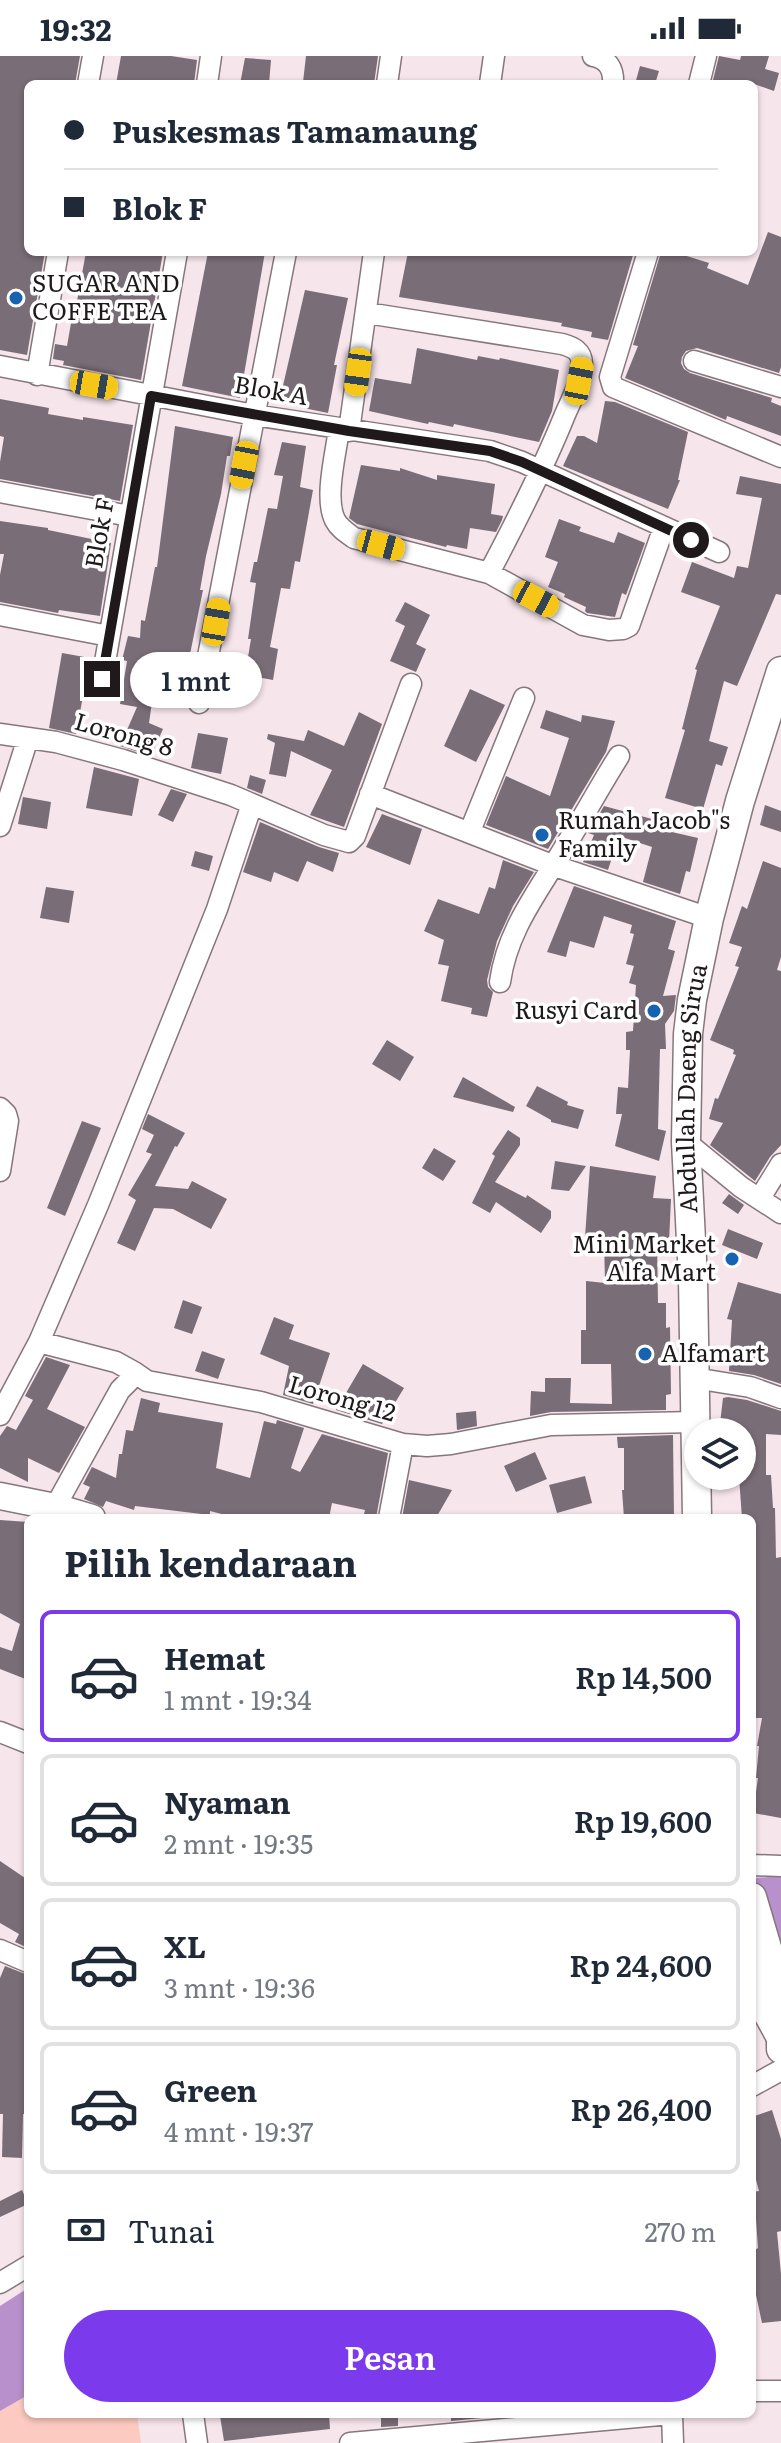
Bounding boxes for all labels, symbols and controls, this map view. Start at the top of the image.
text: 19:32 [40,6,112,50]
text: Puskesmas Tamamaung [112,108,477,152]
text: Blok F [112,185,207,229]
place label: SUGAR AND COFFE TEA [32,264,180,327]
marker: SUGAR AND COFFE TEA [7,289,25,307]
car [343,347,373,397]
car [563,355,595,407]
street label: Blok A [232,365,311,412]
car [68,369,120,401]
car [228,439,260,491]
street label: Blok F [74,494,121,571]
route start [673,522,709,558]
car [355,527,407,563]
car [509,577,563,621]
car [200,596,232,648]
callout: 1 mnt [130,651,262,707]
text: 1 mnt [161,660,231,699]
route end [84,661,120,697]
street label: Lorong 8 [71,702,178,763]
place label: Rumah Jacob"s Family [558,801,730,864]
marker: Rumah Jacob"s Family [533,826,551,844]
street label: Abdullah Daeng Sirua [666,960,714,1214]
place label: Rusyi Card [514,991,638,1026]
marker: Rusyi Card [645,1002,663,1020]
place label: Mini Market Alfa Mart [572,1225,716,1288]
marker: Mini Market Alfa Mart [723,1250,741,1268]
place label: Alfamart [661,1334,766,1369]
marker: Alfamart [636,1345,654,1363]
street label: Lorong 12 [285,1365,400,1429]
map controls [684,1418,756,1490]
button: layers [684,1418,756,1490]
text: Pilih kendaraan [64,1535,357,1588]
text: Hemat [164,1635,265,1679]
icon: car [68,1640,140,1712]
text: Rp 14,500 [575,1654,712,1698]
text: 1 mnt · 19:34 [164,1679,312,1718]
text: Nyaman [164,1779,291,1823]
icon: car [68,1784,140,1856]
text: Rp 19,600 [574,1798,712,1842]
text: 2 mnt · 19:35 [164,1823,313,1862]
text: XL [164,1923,206,1967]
icon: car [68,1928,140,2000]
text: Rp 24,600 [569,1942,712,1986]
text: 3 mnt · 19:36 [164,1967,315,2006]
text: Green [164,2067,257,2111]
icon: car [68,2072,140,2144]
text: Rp 26,400 [570,2086,712,2130]
text: 4 mnt · 19:37 [164,2111,314,2150]
icon: cash [64,2208,108,2252]
text: Tunai [128,2208,215,2252]
text: 270 m [644,2211,716,2250]
button: Pesan [64,2310,716,2402]

